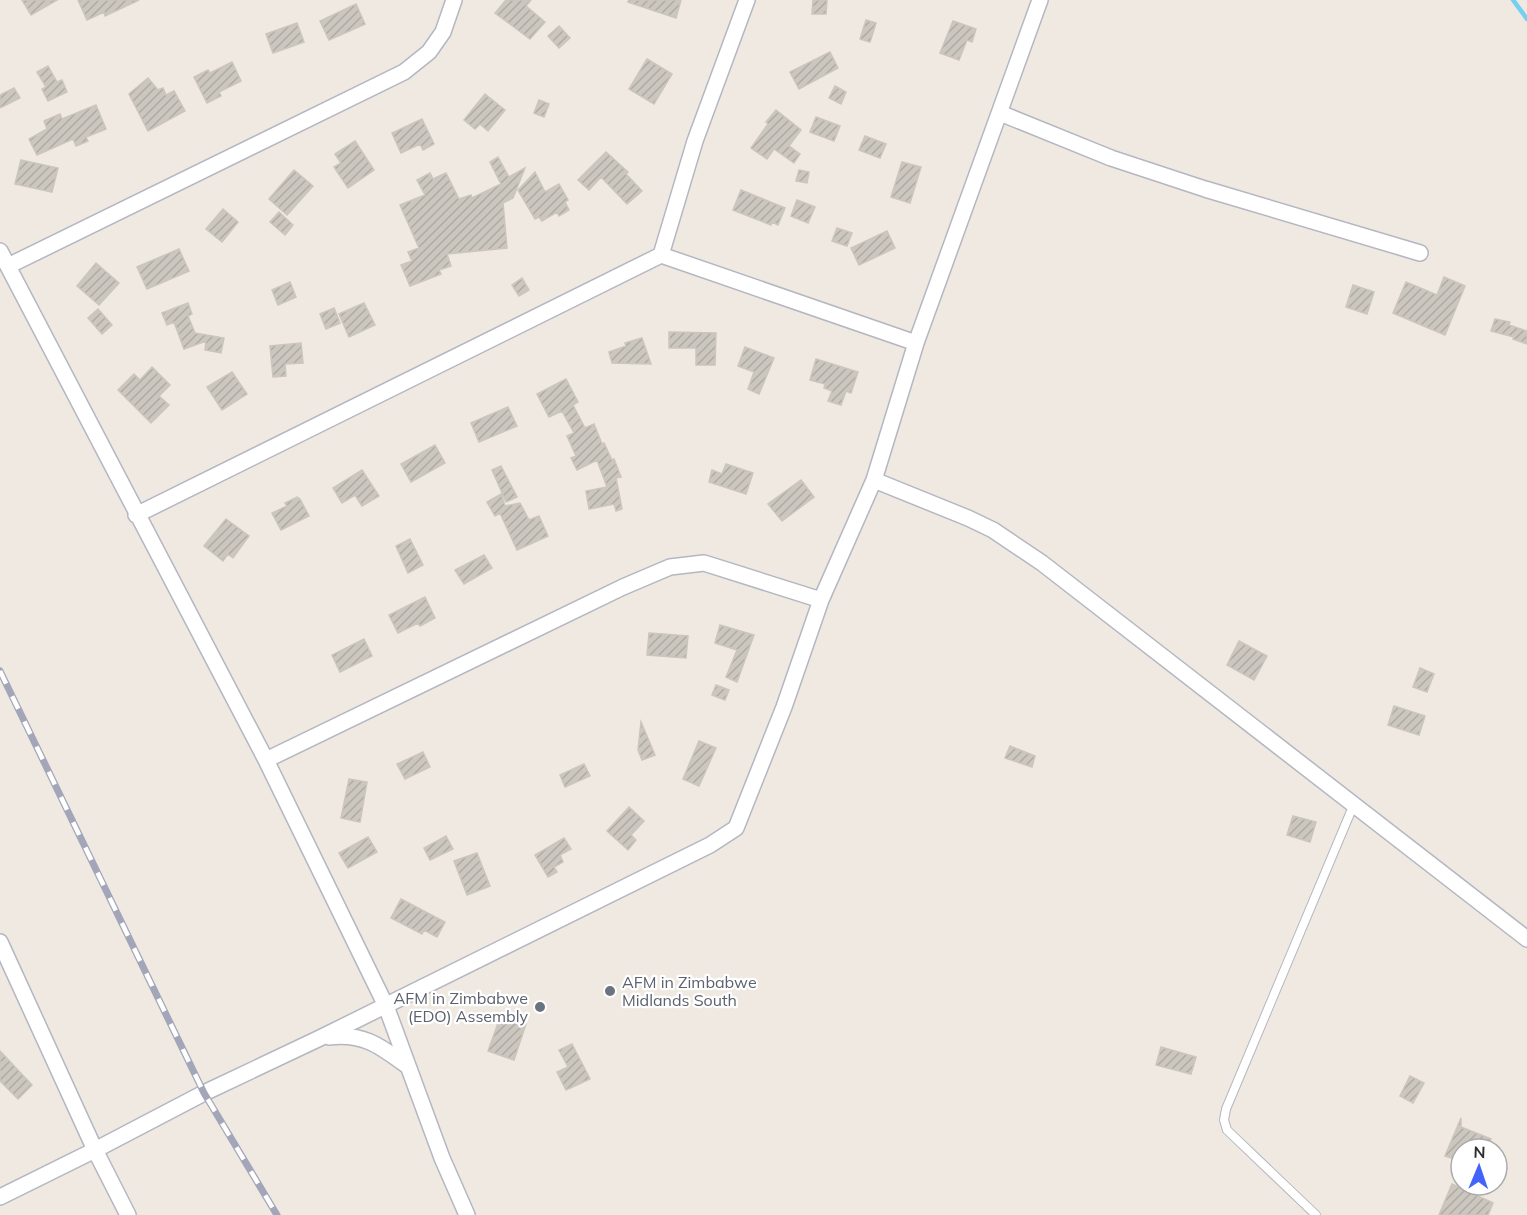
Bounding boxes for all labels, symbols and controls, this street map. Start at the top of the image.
place label: AFM in Zimbabwe Midlands South [622,972,757,1010]
marker: AFM in Zimbabwe Midlands South [603,984,617,998]
place label: AFM in Zimbabwe (EDO) Assembly [393,988,528,1026]
marker: AFM in Zimbabwe (EDO) Assembly [533,1000,547,1014]
north arrow [1449,1137,1509,1197]
text: N [1473,1142,1486,1162]

